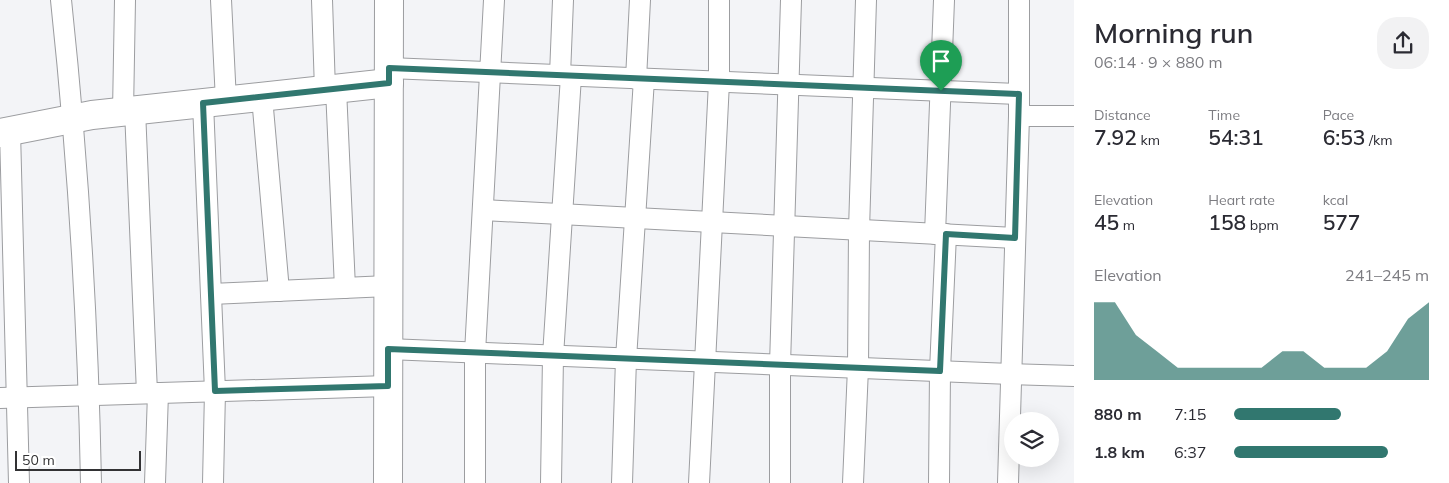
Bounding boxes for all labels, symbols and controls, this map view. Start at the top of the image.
text: Morning run [1094,15,1253,50]
button: share [1377,17,1429,69]
pin [920,40,962,91]
icon: arrive [927,47,955,75]
text: 06:14 · 9 × 880 m [1094,52,1223,72]
text: Distance [1094,106,1151,124]
text: Time [1208,106,1240,124]
text: Pace [1323,106,1354,124]
text: 7.92 [1094,124,1137,150]
text: 54:31 [1208,124,1264,150]
text: 6:53 [1323,124,1365,150]
text: km [1137,131,1160,149]
text: /km [1365,131,1393,149]
text: Elevation [1094,191,1153,209]
text: Heart rate [1208,191,1275,209]
text: kcal [1323,191,1348,209]
text: 45 [1094,209,1119,235]
text: 158 [1208,209,1246,235]
text: 577 [1323,209,1360,235]
text: m [1119,216,1135,234]
text: bpm [1246,216,1279,234]
text: Elevation [1094,265,1162,285]
text: 241–245 m [1345,265,1429,285]
text: 880 m [1094,404,1142,424]
text: 7:15 [1174,404,1206,424]
map controls [1004,412,1059,467]
button: layers [1004,412,1059,467]
text: 1.8 km [1094,442,1145,462]
text: 6:37 [1174,442,1206,462]
scale bar [15,448,141,471]
text: 50 m [22,451,55,469]

